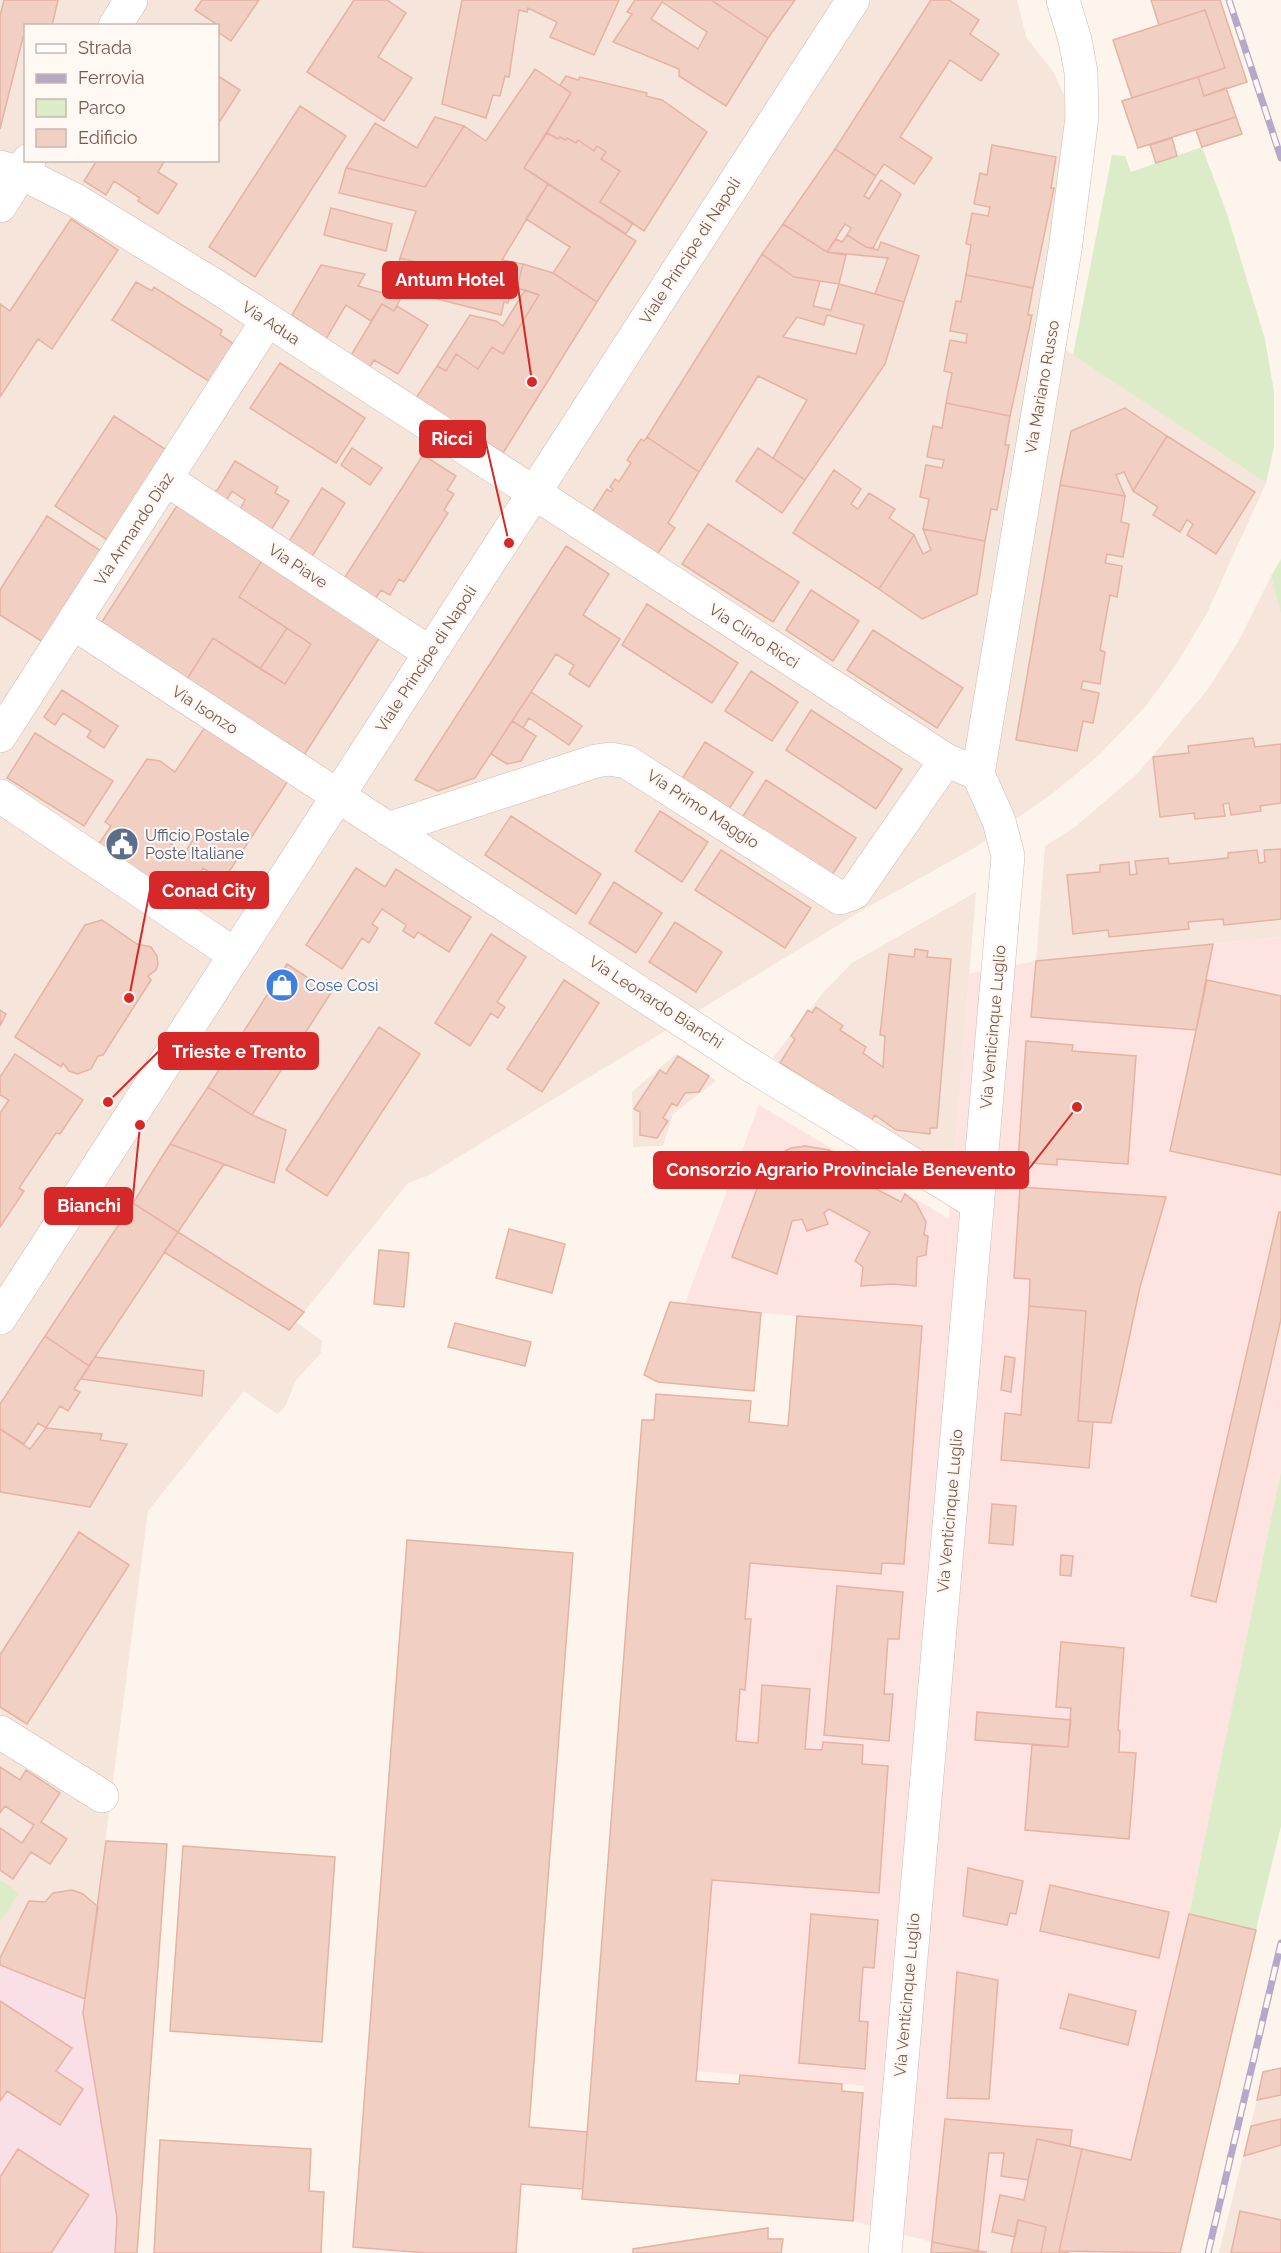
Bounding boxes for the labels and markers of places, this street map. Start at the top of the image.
callout: Antum Hotel [383,262,517,298]
callout: Ricci [420,421,485,457]
public building icon: Ufficio Postale Poste Italiane [104,826,140,862]
place label: Ufficio Postale Poste Italiane [145,826,250,863]
callout: Conad City [150,872,268,908]
shop icon: Cose Così [264,967,300,1003]
place label: Cose Così [305,976,378,995]
callout: Trieste e Trento [159,1033,318,1069]
callout: Consorzio Agrario Provinciale Benevento [654,1152,1028,1188]
callout: Bianchi [45,1188,132,1224]

